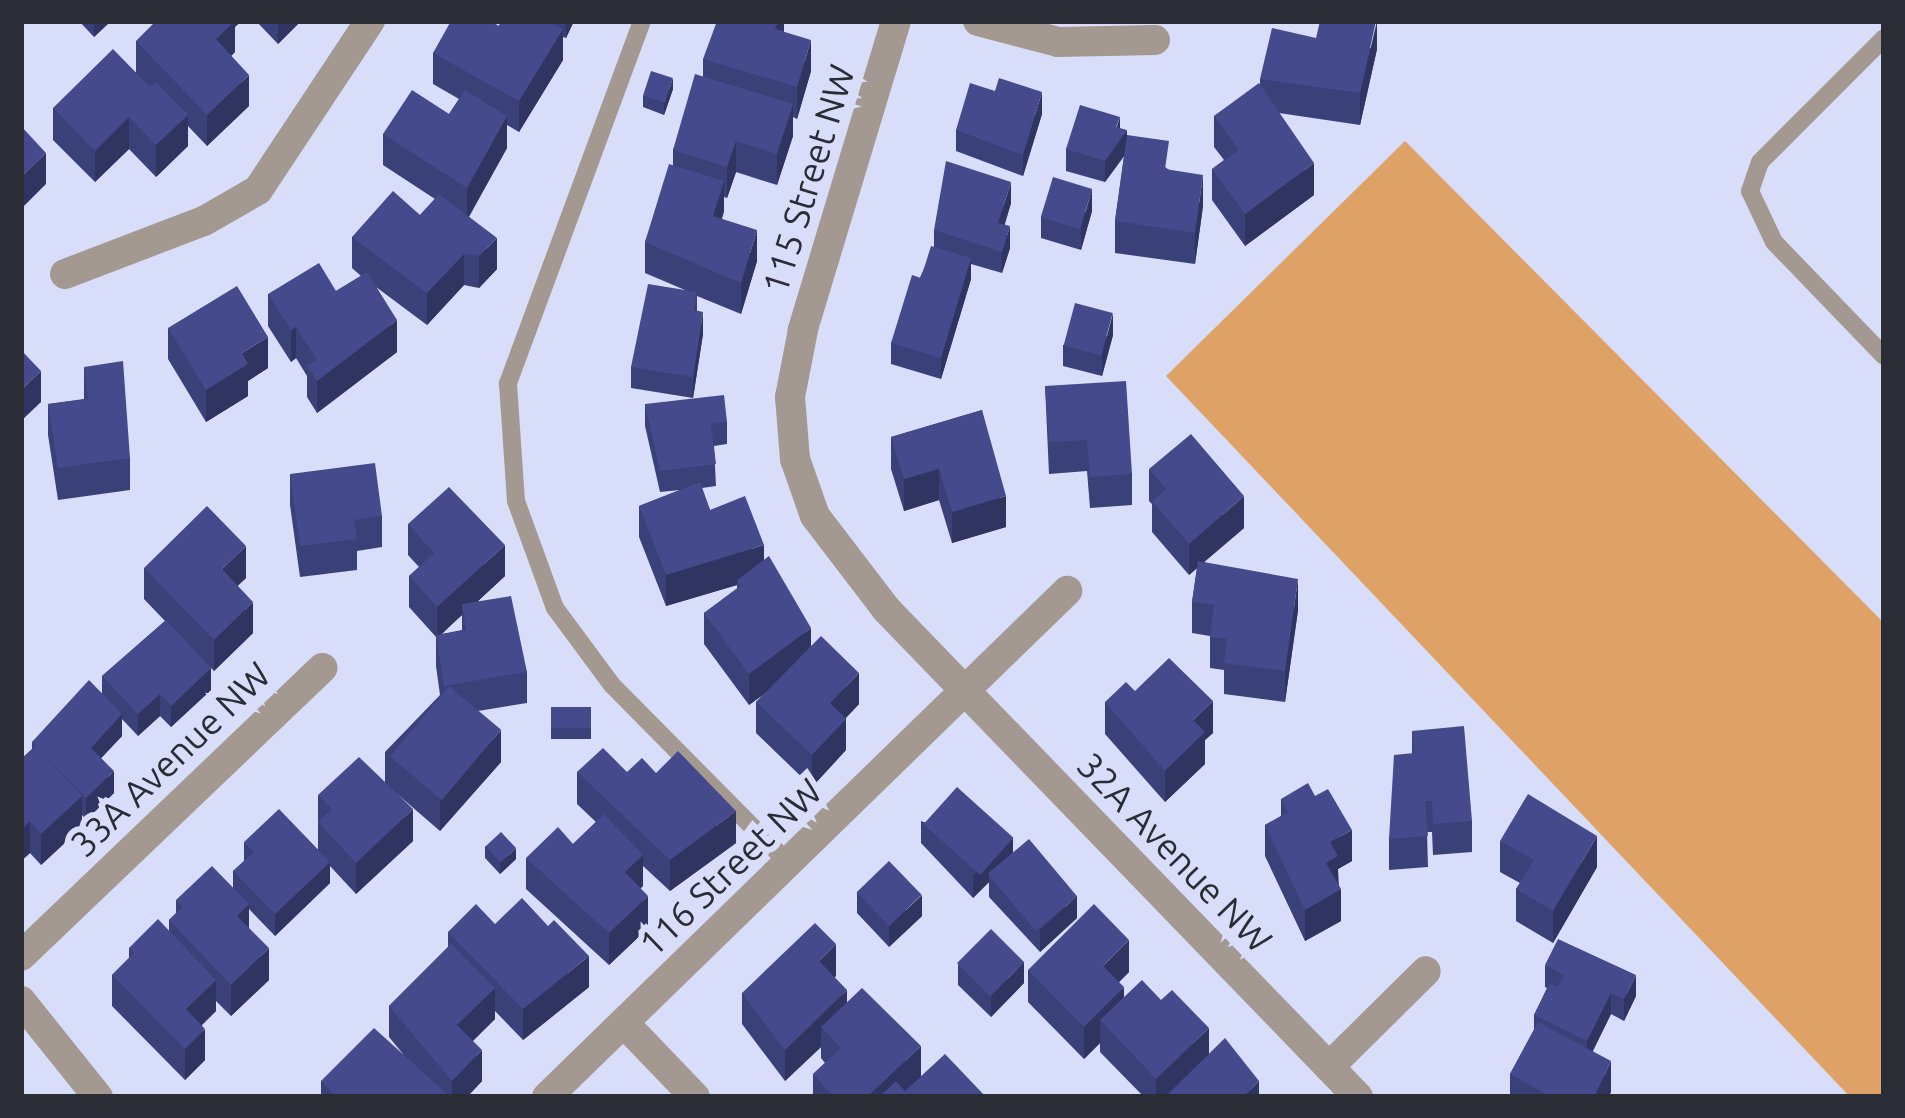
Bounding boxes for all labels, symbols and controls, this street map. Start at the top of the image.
street label: 115 Street NW [753,59,863,299]
street label: 33A Avenue NW [61,653,279,865]
street label: 32A Avenue NW [1069,743,1281,961]
street label: 116 Street NW [630,769,830,965]

